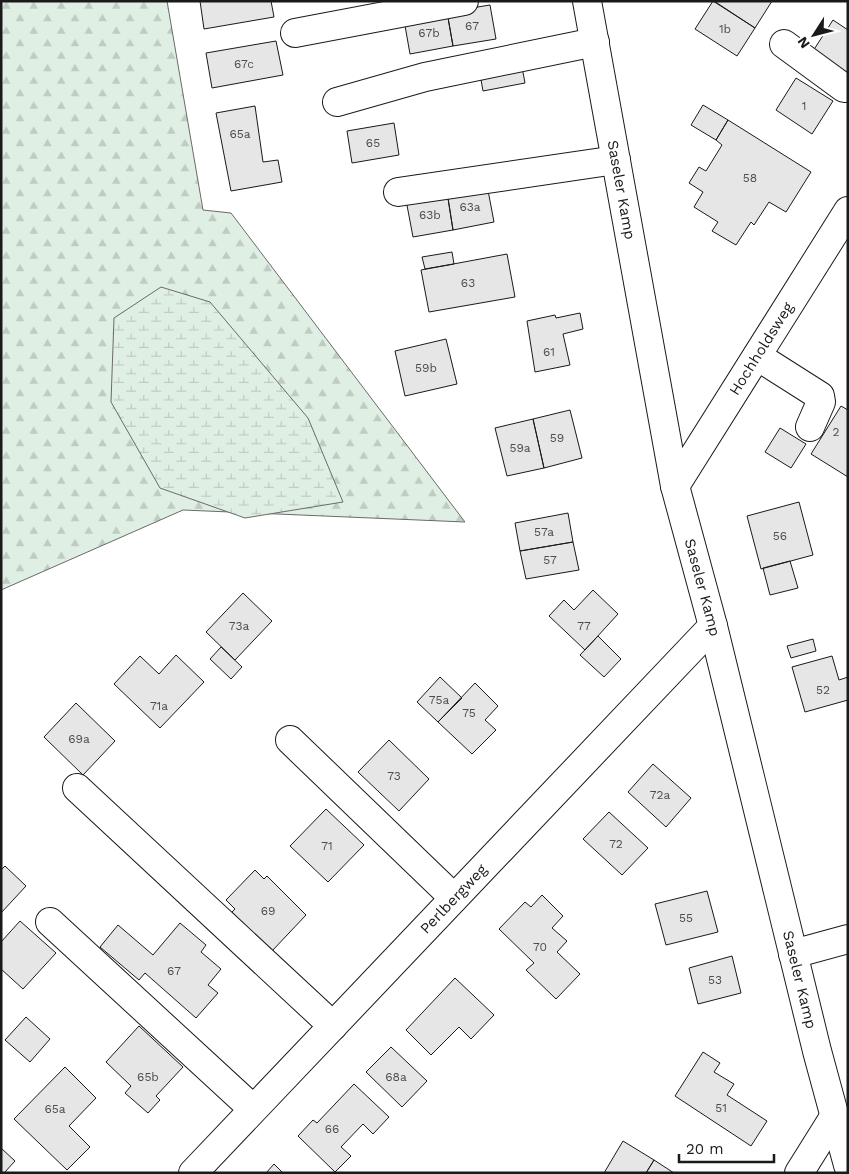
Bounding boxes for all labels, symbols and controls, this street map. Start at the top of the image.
north arrow [789,10,839,60]
house number: 67 [465,19,479,33]
house number: 1b [719,22,731,36]
house number: 67b [418,26,440,40]
text: N [794,34,813,52]
house number: 67c [234,57,254,71]
house number: 1 [802,99,806,113]
house number: 65a [229,127,251,141]
house number: 65 [366,136,380,150]
street label: Saseler Kamp [603,139,639,241]
house number: 58 [743,171,757,185]
house number: 63a [459,200,481,214]
house number: 63b [419,208,441,222]
house number: 63 [461,276,475,290]
street label: Hochholdsweg [725,299,797,399]
house number: 61 [543,345,555,359]
house number: 59b [415,361,437,375]
house number: 2 [833,425,840,439]
house number: 59 [550,431,564,445]
house number: 59a [509,441,531,455]
house number: 57a [534,525,554,539]
house number: 56 [773,529,787,543]
street label: Saseler Kamp [681,537,724,638]
house number: 57 [543,553,557,567]
house number: 73a [229,619,249,633]
house number: 77 [577,619,591,633]
house number: 52 [816,683,830,697]
house number: 75a [429,693,449,707]
house number: 71a [150,699,168,713]
house number: 75 [462,706,476,720]
house number: 69a [68,732,90,746]
house number: 73 [387,769,401,783]
house number: 72a [650,788,670,802]
house number: 72 [609,837,623,851]
house number: 71 [321,839,333,853]
street label: Perlbergweg [416,861,491,937]
house number: 69 [261,904,275,918]
house number: 55 [679,911,693,925]
street label: Saseler Kamp [779,929,820,1031]
house number: 70 [533,940,547,954]
house number: 67 [167,964,181,978]
house number: 53 [708,973,722,987]
house number: 65b [137,1070,159,1084]
house number: 68a [385,1070,407,1084]
house number: 51 [715,1101,727,1115]
house number: 65a [44,1102,66,1116]
house number: 66 [325,1122,339,1136]
scale bar [679,1132,774,1164]
text: 20 m [686,1140,724,1158]

